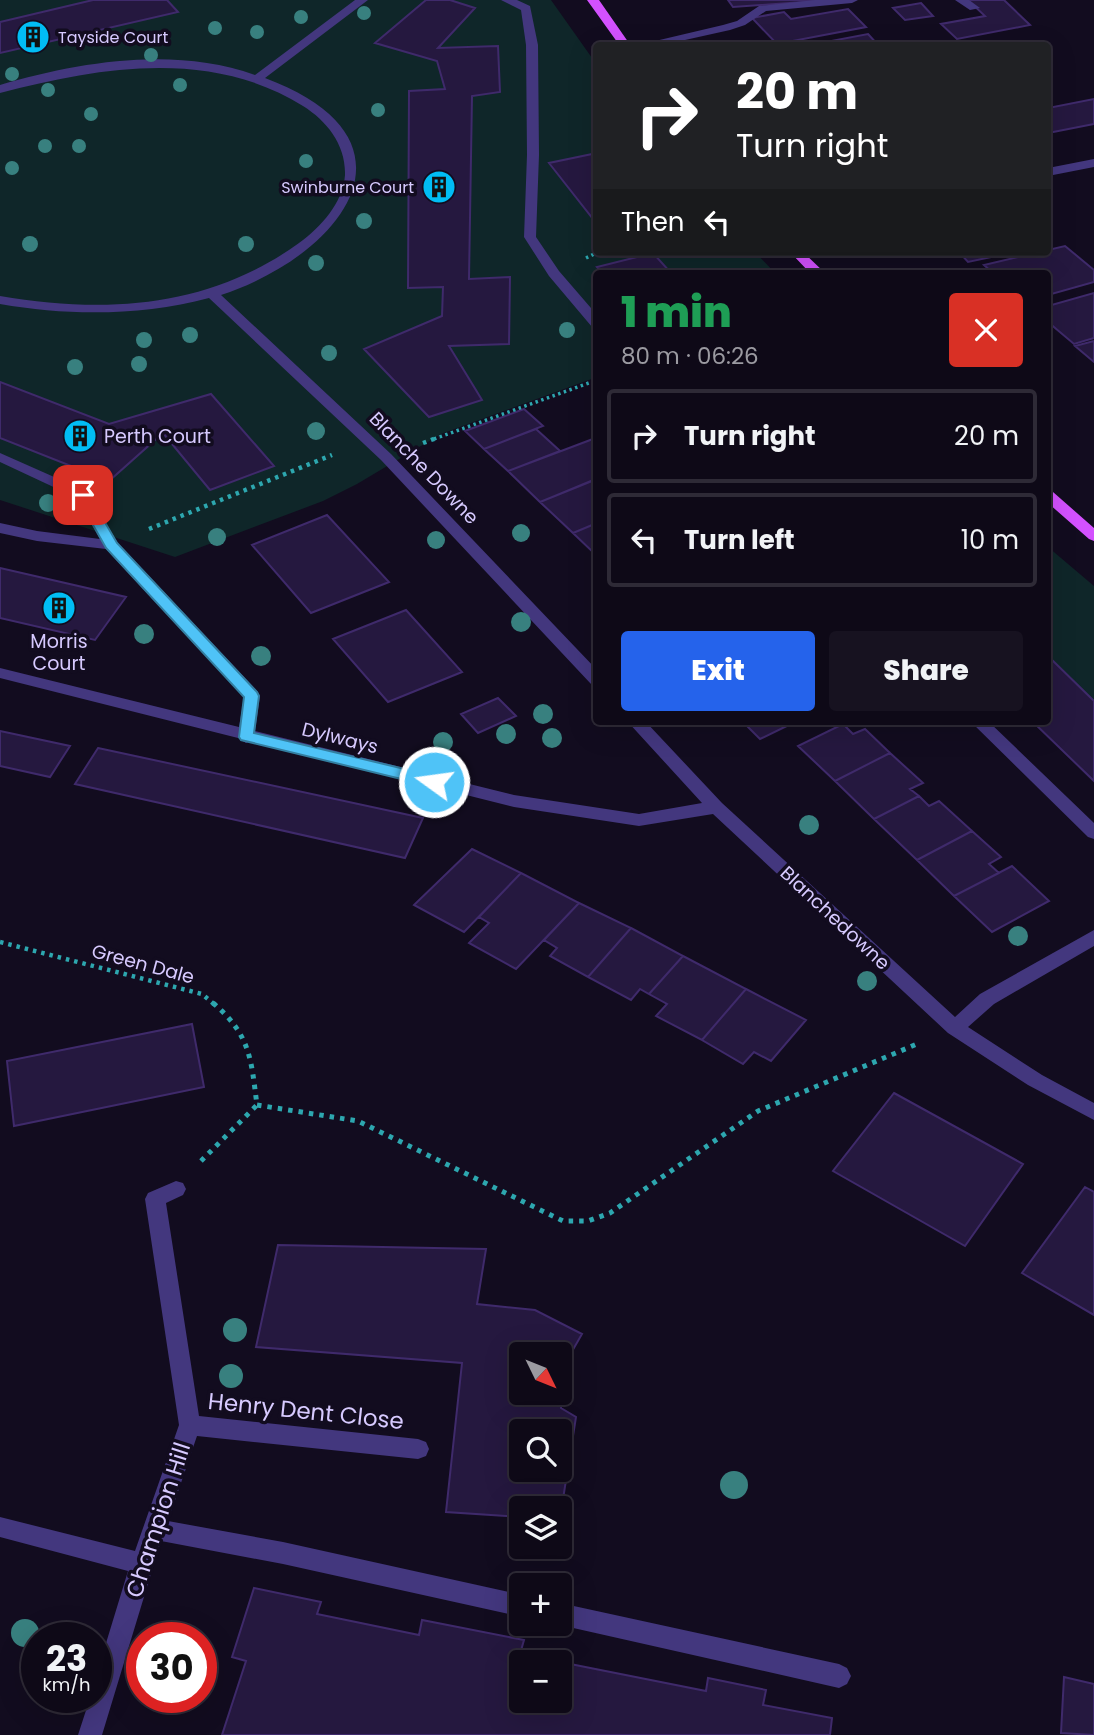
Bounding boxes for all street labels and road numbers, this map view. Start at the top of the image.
street label: Blanche Downe [363,406,485,530]
street label: Dylways [299,715,381,761]
street label: Blanchedowne [774,860,896,976]
street label: Green Dale [89,937,197,991]
street label: Henry Dent Close [206,1385,406,1437]
street label: Champion Hill [118,1438,198,1602]

